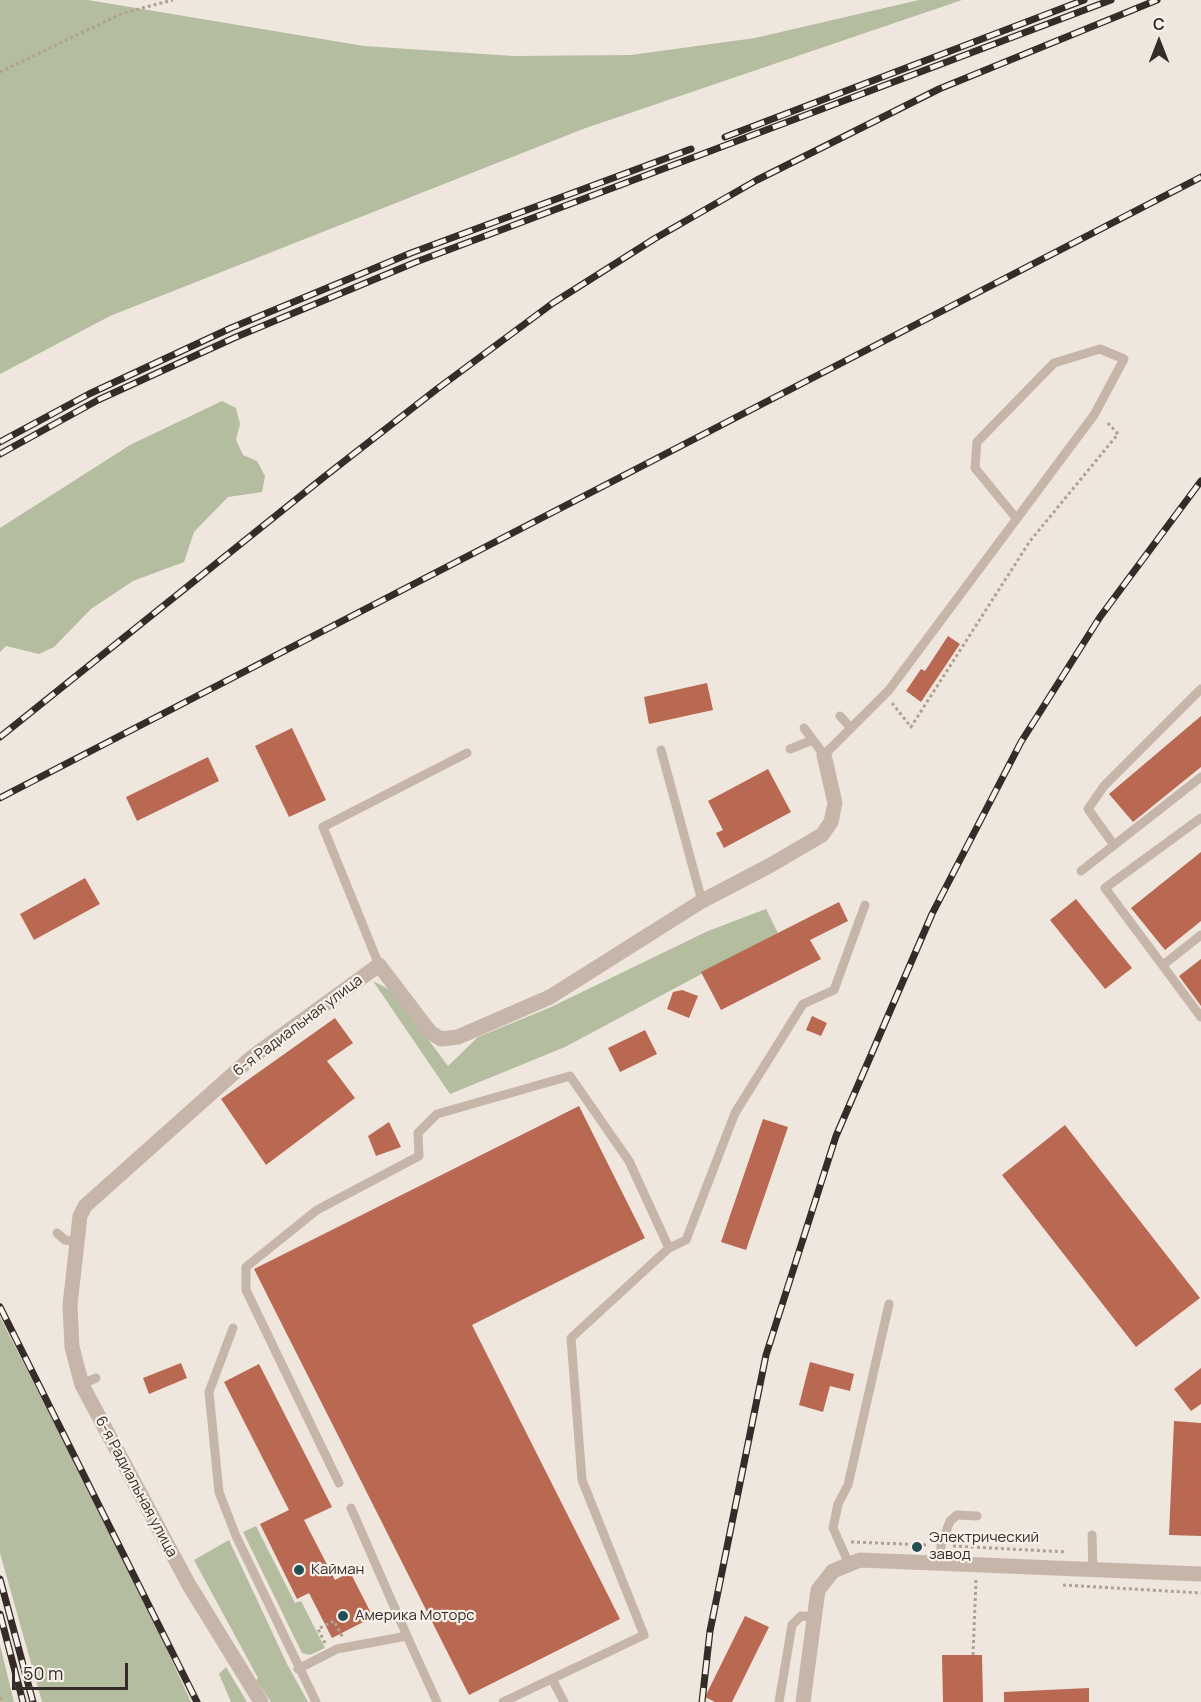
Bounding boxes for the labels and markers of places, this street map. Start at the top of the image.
place label: Электрический завод [929,1529,1039,1564]
marker: Электрический завод [910,1540,924,1554]
place label: Кайман [311,1561,364,1579]
marker: Кайман [292,1563,306,1577]
place label: Америка Моторс [355,1607,475,1625]
marker: Америка Моторс [336,1609,350,1623]

